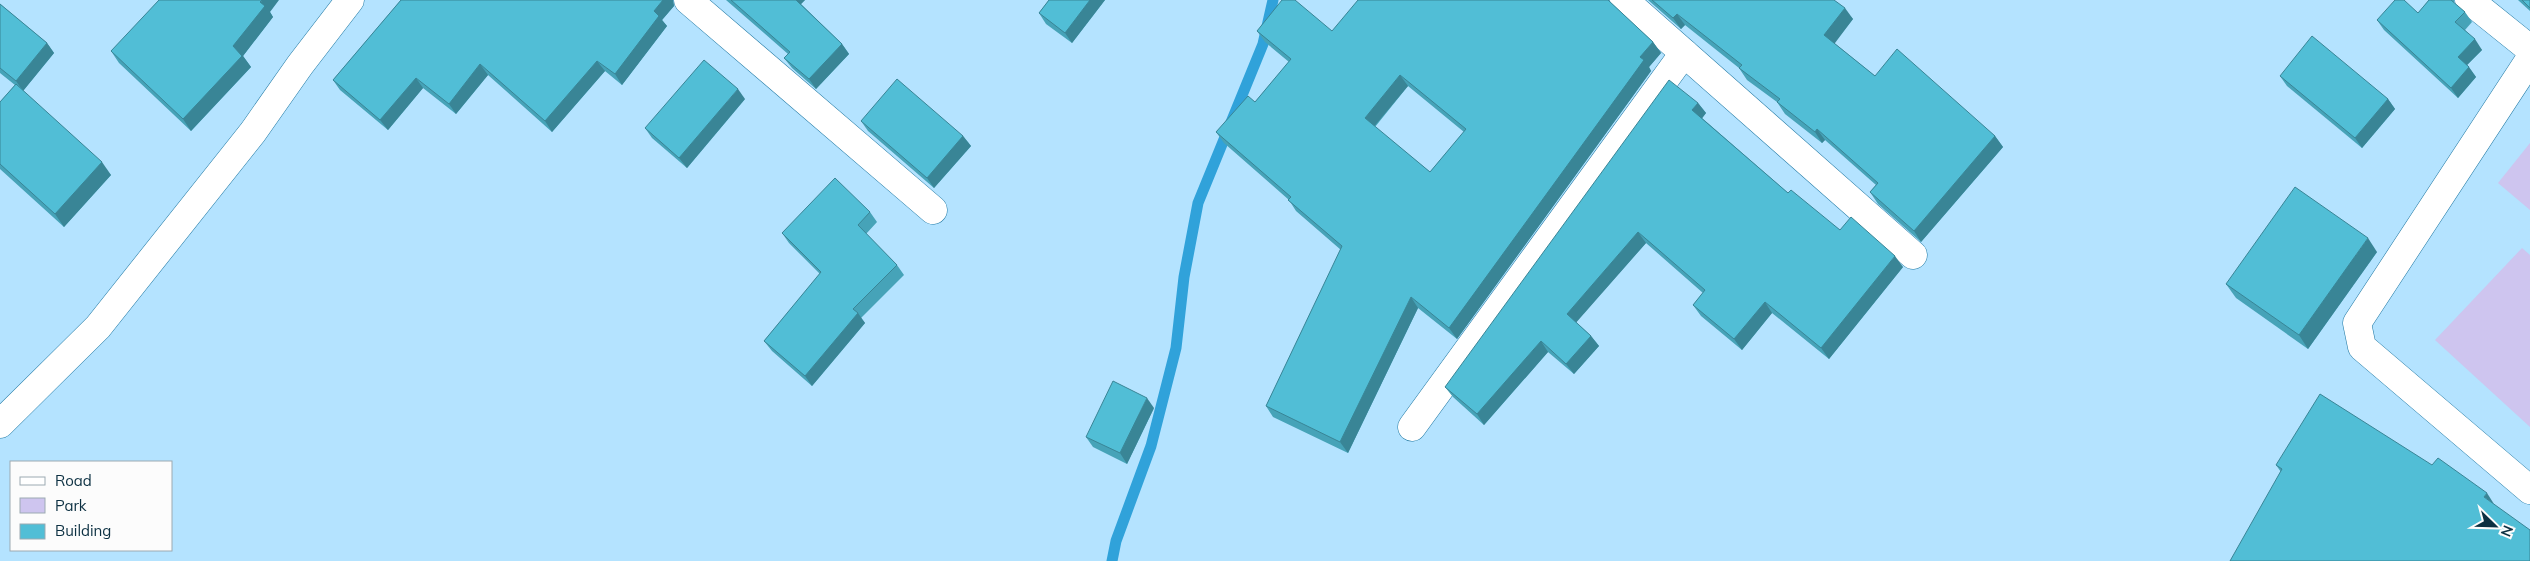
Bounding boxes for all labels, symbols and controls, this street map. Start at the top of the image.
legend [10,461,172,551]
text: Road [55,471,92,490]
text: Park [55,496,87,515]
north arrow [2470,501,2520,551]
text: Building [55,521,111,540]
text: N [2497,523,2517,539]

